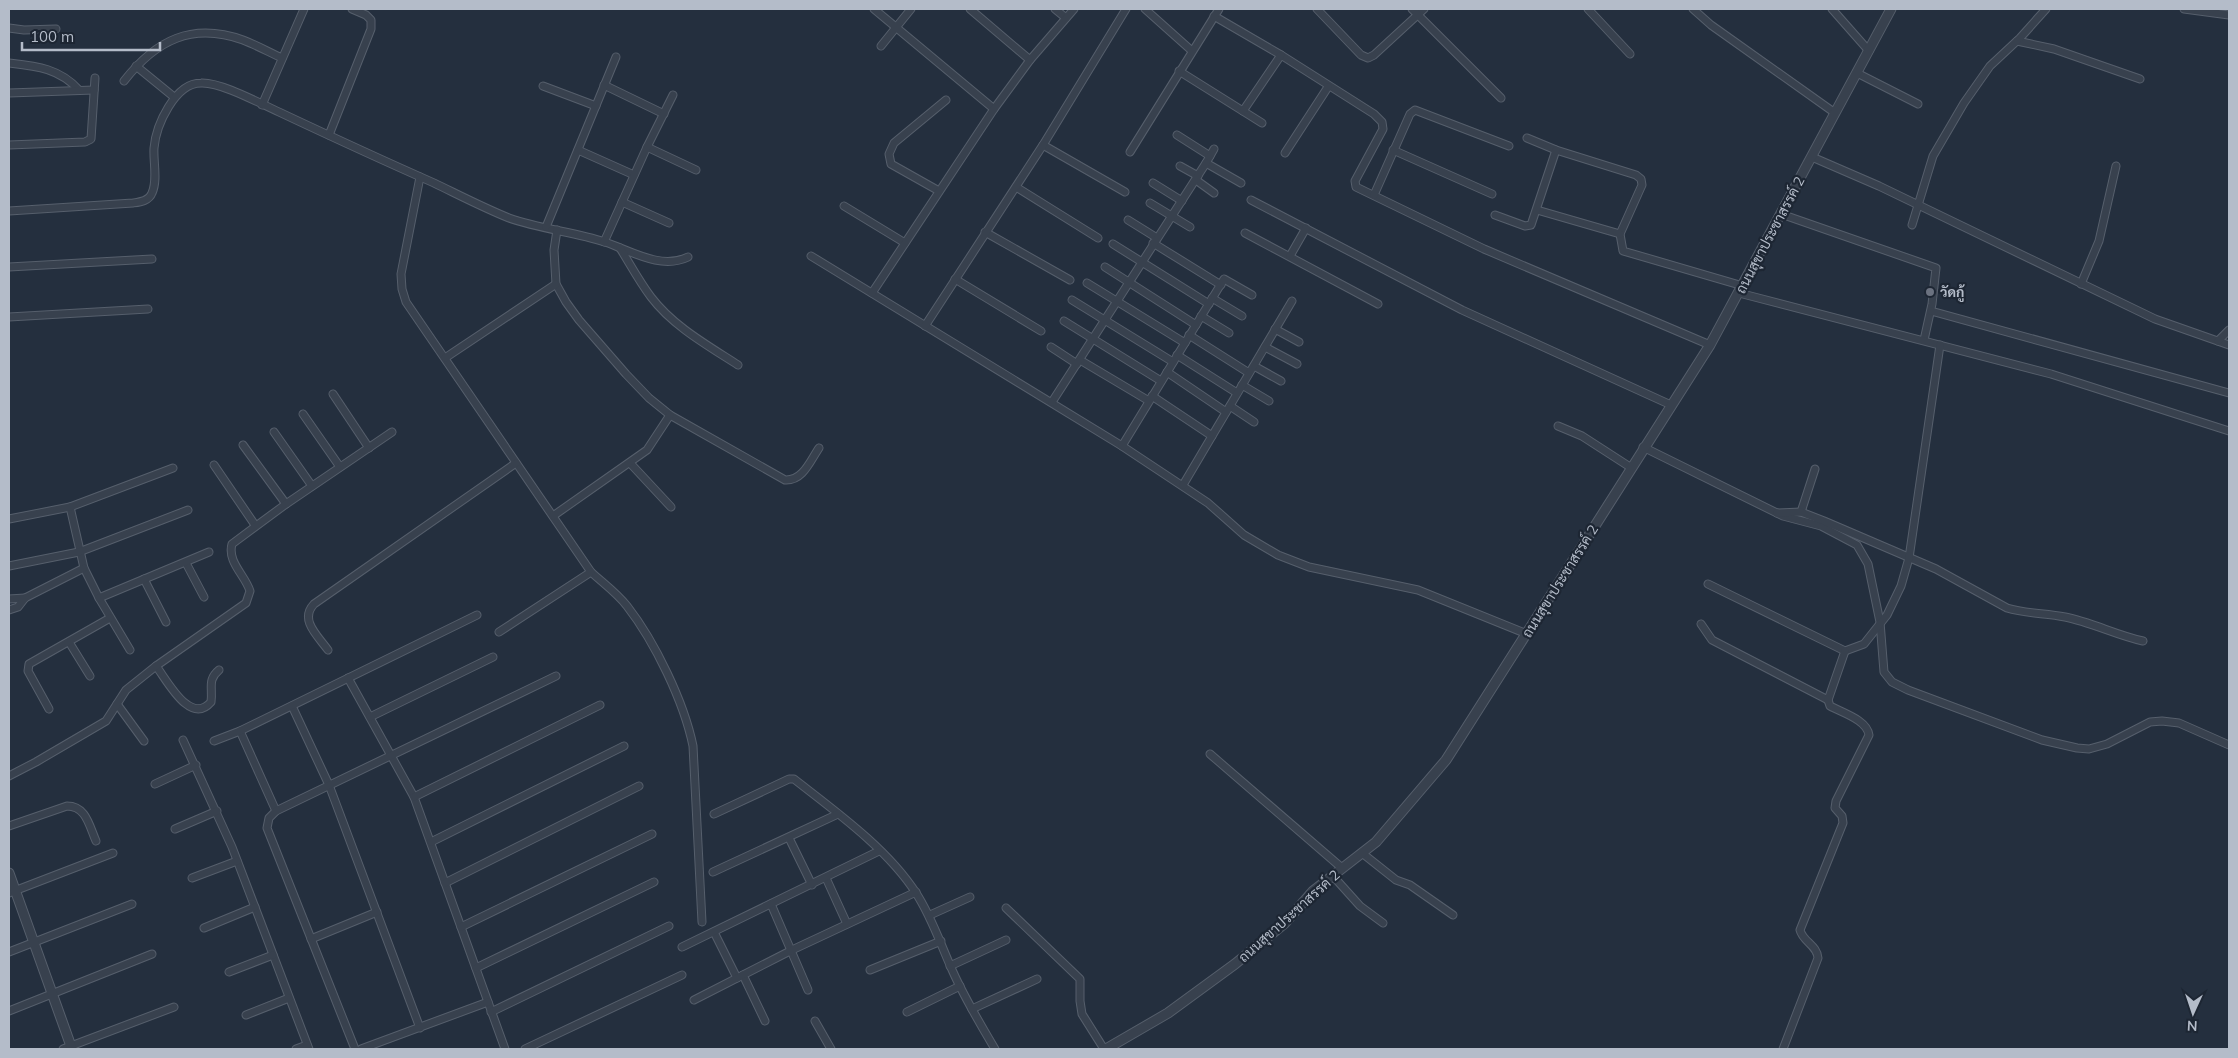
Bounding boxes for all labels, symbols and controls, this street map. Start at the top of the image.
scale bar [22,20,160,52]
text: 100 m [30,27,74,46]
street label: ถนนสุขาประชาสรรค์ 2 [1732,173,1809,297]
place label: วัดกู้ [1940,283,1965,303]
marker: วัดกู้ [1924,286,1936,298]
street label: ถนนสุขาประชาสรรค์ 2 [1518,521,1603,641]
street label: ถนนสุขาประชาสรรค์ 2 [1235,866,1344,967]
north arrow [2168,988,2218,1038]
text: N [2187,1017,2198,1035]

